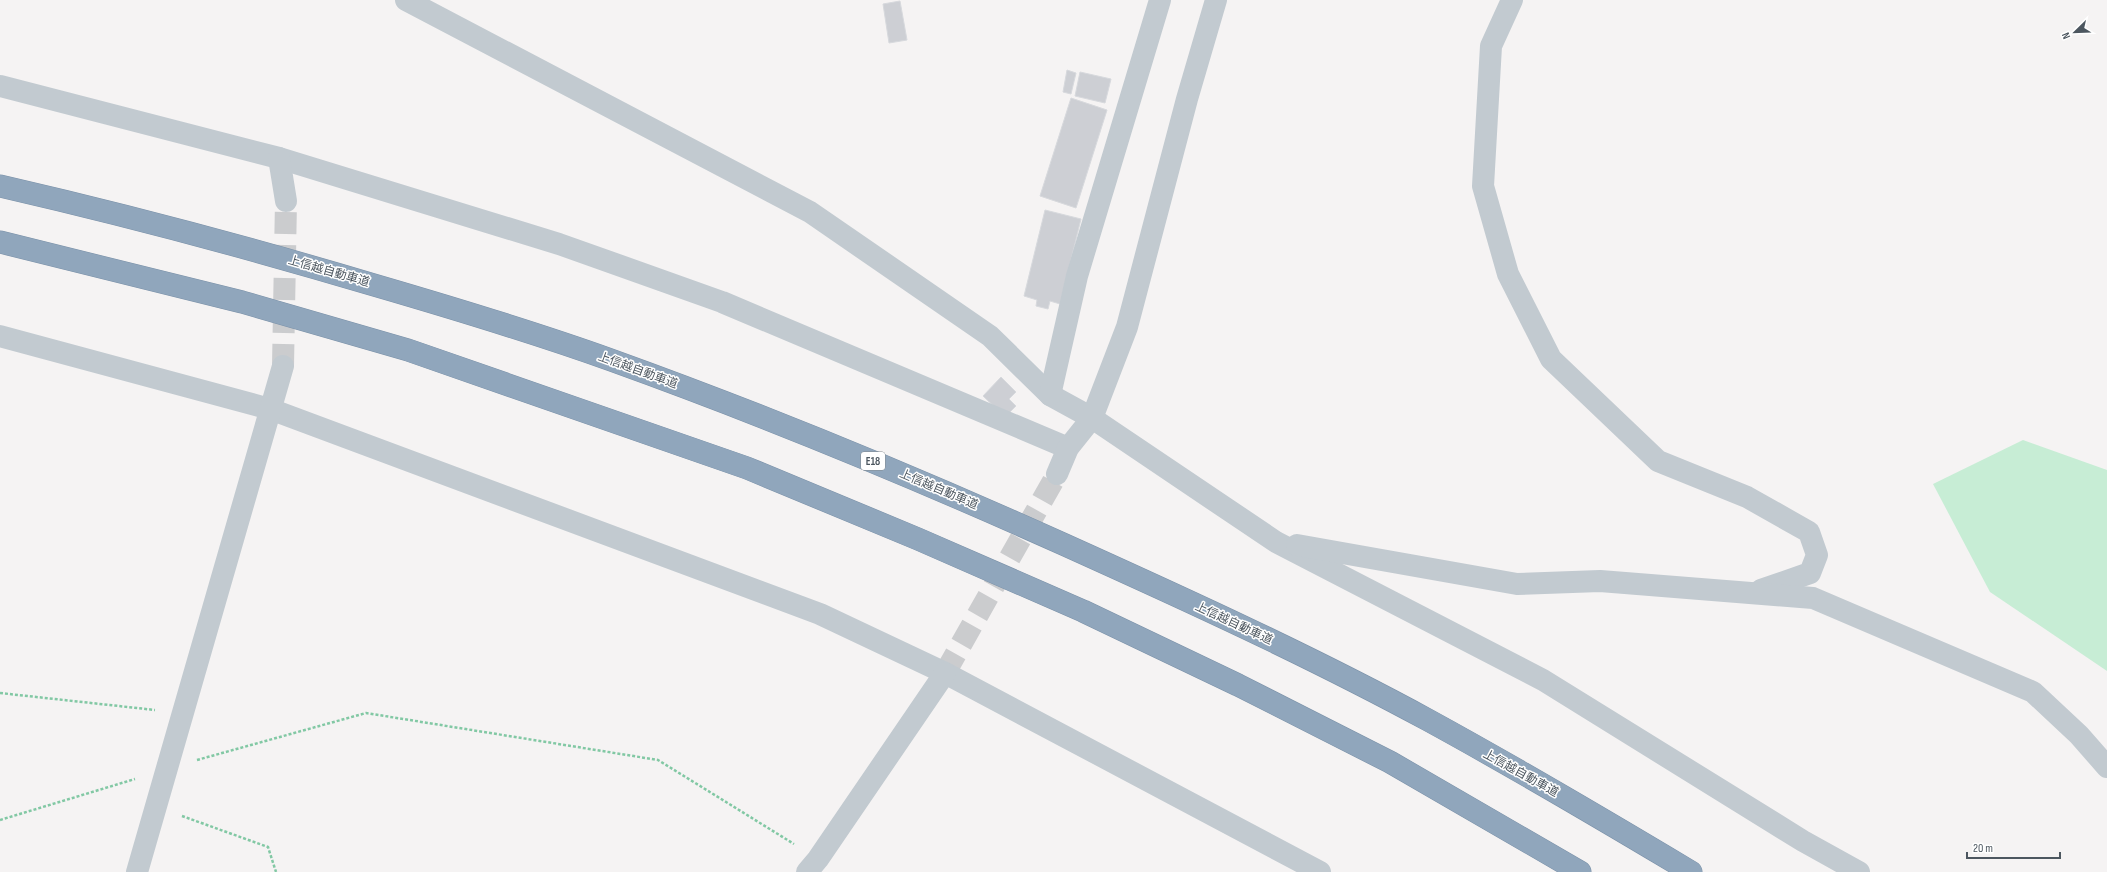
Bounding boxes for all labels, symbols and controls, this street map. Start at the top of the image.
north arrow [2055,12,2095,52]
text: N [2059,30,2073,41]
street label: 上信越自動車道 [286,253,371,290]
street label: 上信越自動車道 [596,349,680,392]
road number: E18 [861,452,885,470]
street label: 上信越自動車道 [897,466,980,513]
street label: 上信越自動車道 [1193,599,1275,648]
street label: 上信越自動車道 [1480,747,1561,800]
scale bar [1967,834,2060,860]
text: 20 m [1973,841,1993,856]

